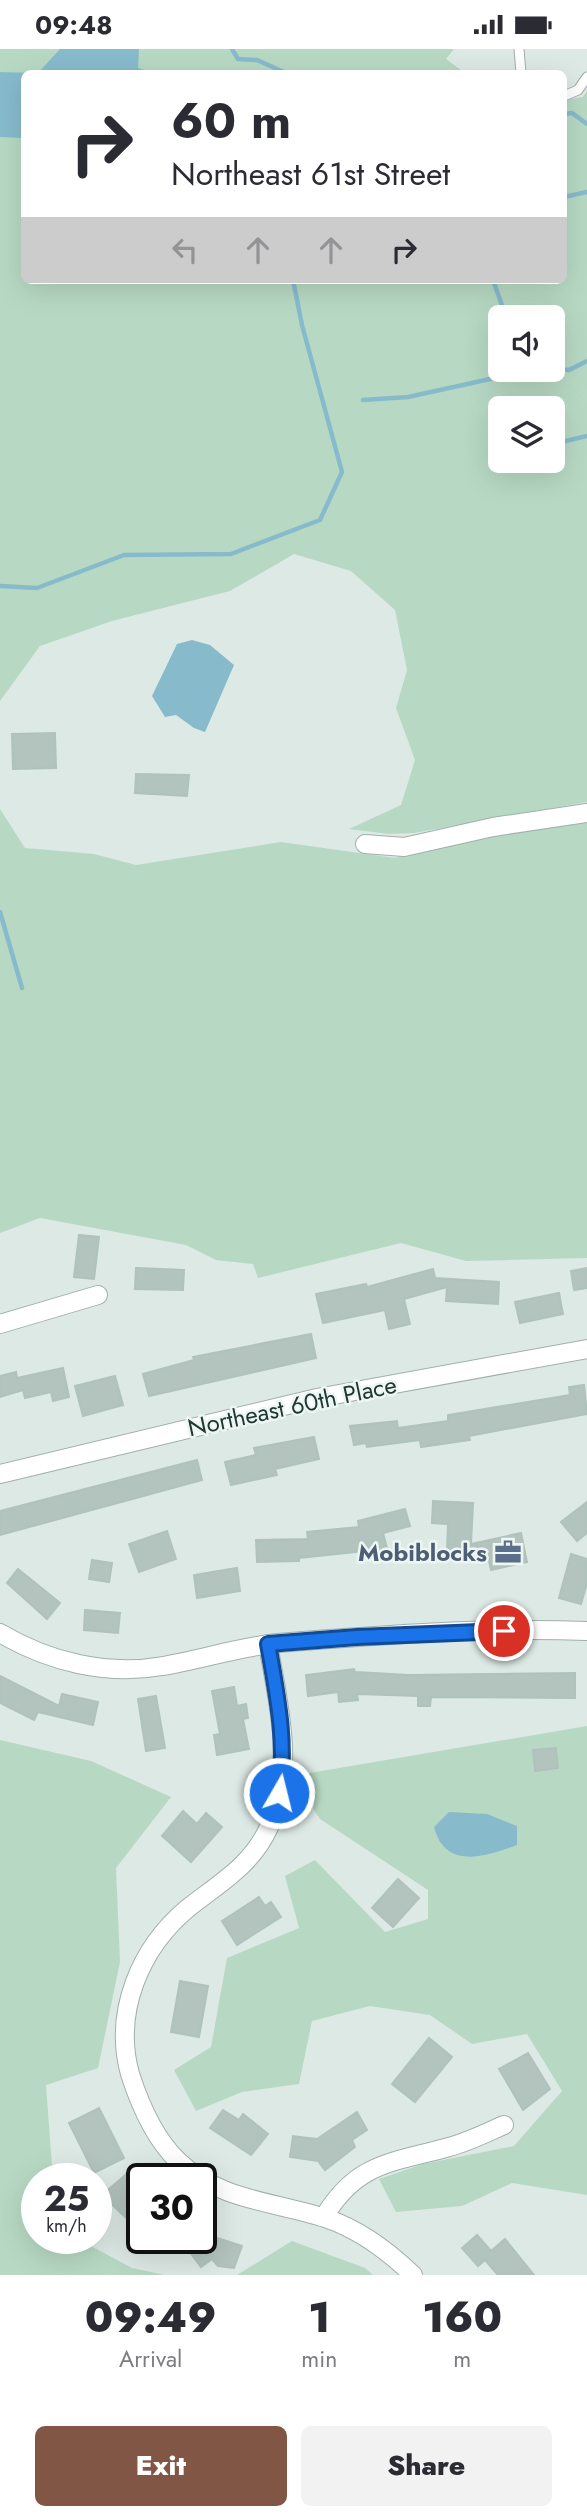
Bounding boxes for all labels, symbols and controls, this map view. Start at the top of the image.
text: 09:48 [35,6,112,44]
text: 60 m [171,86,291,156]
icon: right [56,98,147,189]
text: Northeast 61st Street [171,151,450,197]
icon: left [166,231,204,269]
icon: ahead [239,231,277,269]
icon: ahead [312,231,350,269]
icon: right [385,231,423,269]
map controls [488,305,565,473]
button: sound [488,305,565,382]
button: layers [488,396,565,473]
street label: Northeast 60th Place [184,1367,400,1445]
place label: Mobiblocks [358,1535,487,1570]
office icon: Mobiblocks [493,1537,523,1567]
pin [474,1601,534,1661]
icon: arrive [485,1612,523,1650]
position arrow [242,1756,316,1830]
speed limit sign: 30 [126,2163,217,2254]
text: 25 [44,2174,89,2224]
text: km/h [46,2213,87,2239]
text: 09:49 [85,2287,217,2348]
text: 1 [308,2287,330,2348]
text: 160 [422,2287,502,2348]
text: Arrival [119,2342,182,2376]
text: min [301,2342,337,2376]
text: m [453,2342,471,2376]
button: Exit [35,2426,287,2506]
button: Share [301,2426,552,2506]

